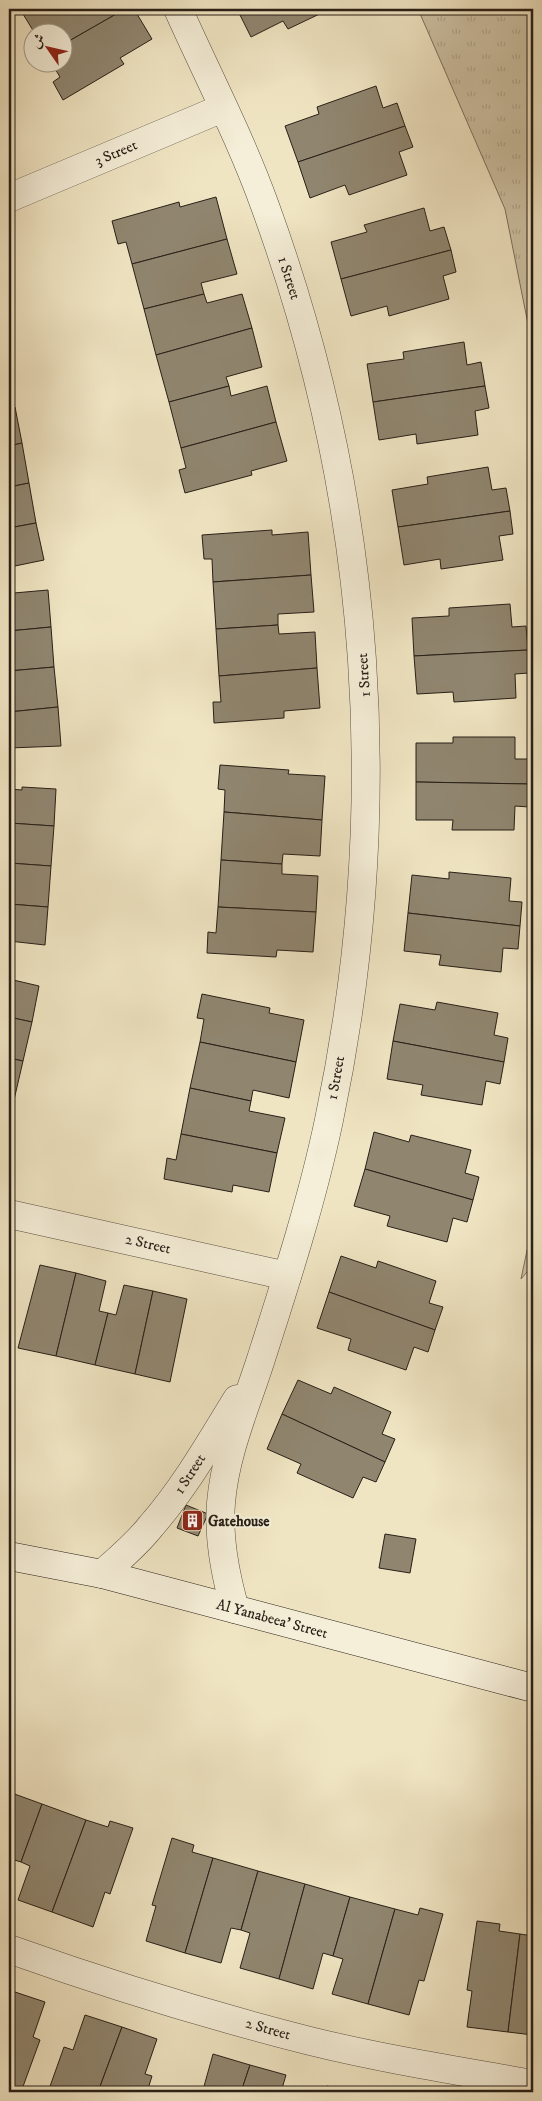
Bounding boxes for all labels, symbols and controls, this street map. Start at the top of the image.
north arrow [22,22,72,72]
text: ش [27,30,49,52]
street label: 3 Street [92,136,140,170]
street label: 1 Street [273,254,305,302]
street label: 1 Street [353,652,375,698]
street label: 1 Street [323,1054,349,1101]
street label: 2 Street [123,1230,173,1258]
street label: 1 Street [170,1450,210,1498]
building icon: Gatehouse [180,1509,204,1533]
place label: Gatehouse [208,1512,270,1531]
street label: Al Yanabeea' Street [214,1595,330,1643]
street label: 2 Street [243,2014,293,2045]

